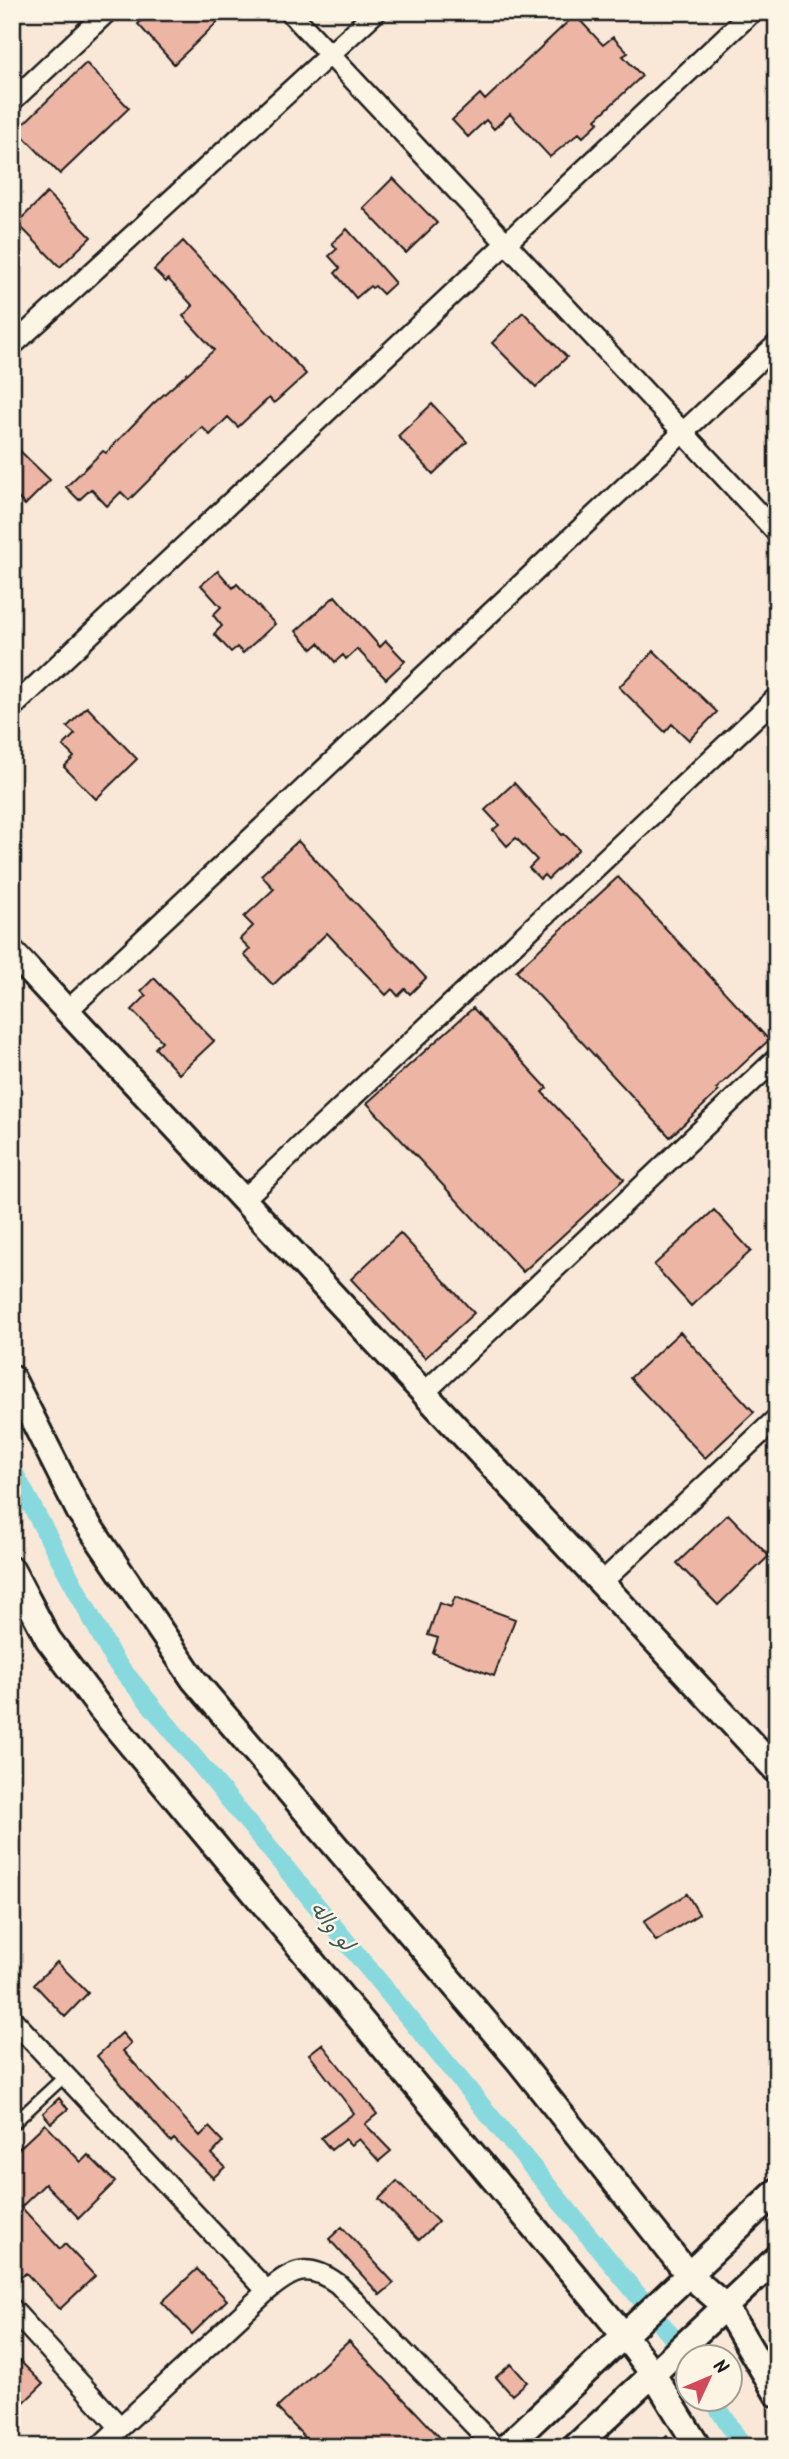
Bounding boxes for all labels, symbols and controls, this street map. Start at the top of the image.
water label: لو واله [300,1895,363,1961]
north arrow [674,2344,744,2414]
text: N [705,2353,735,2382]

